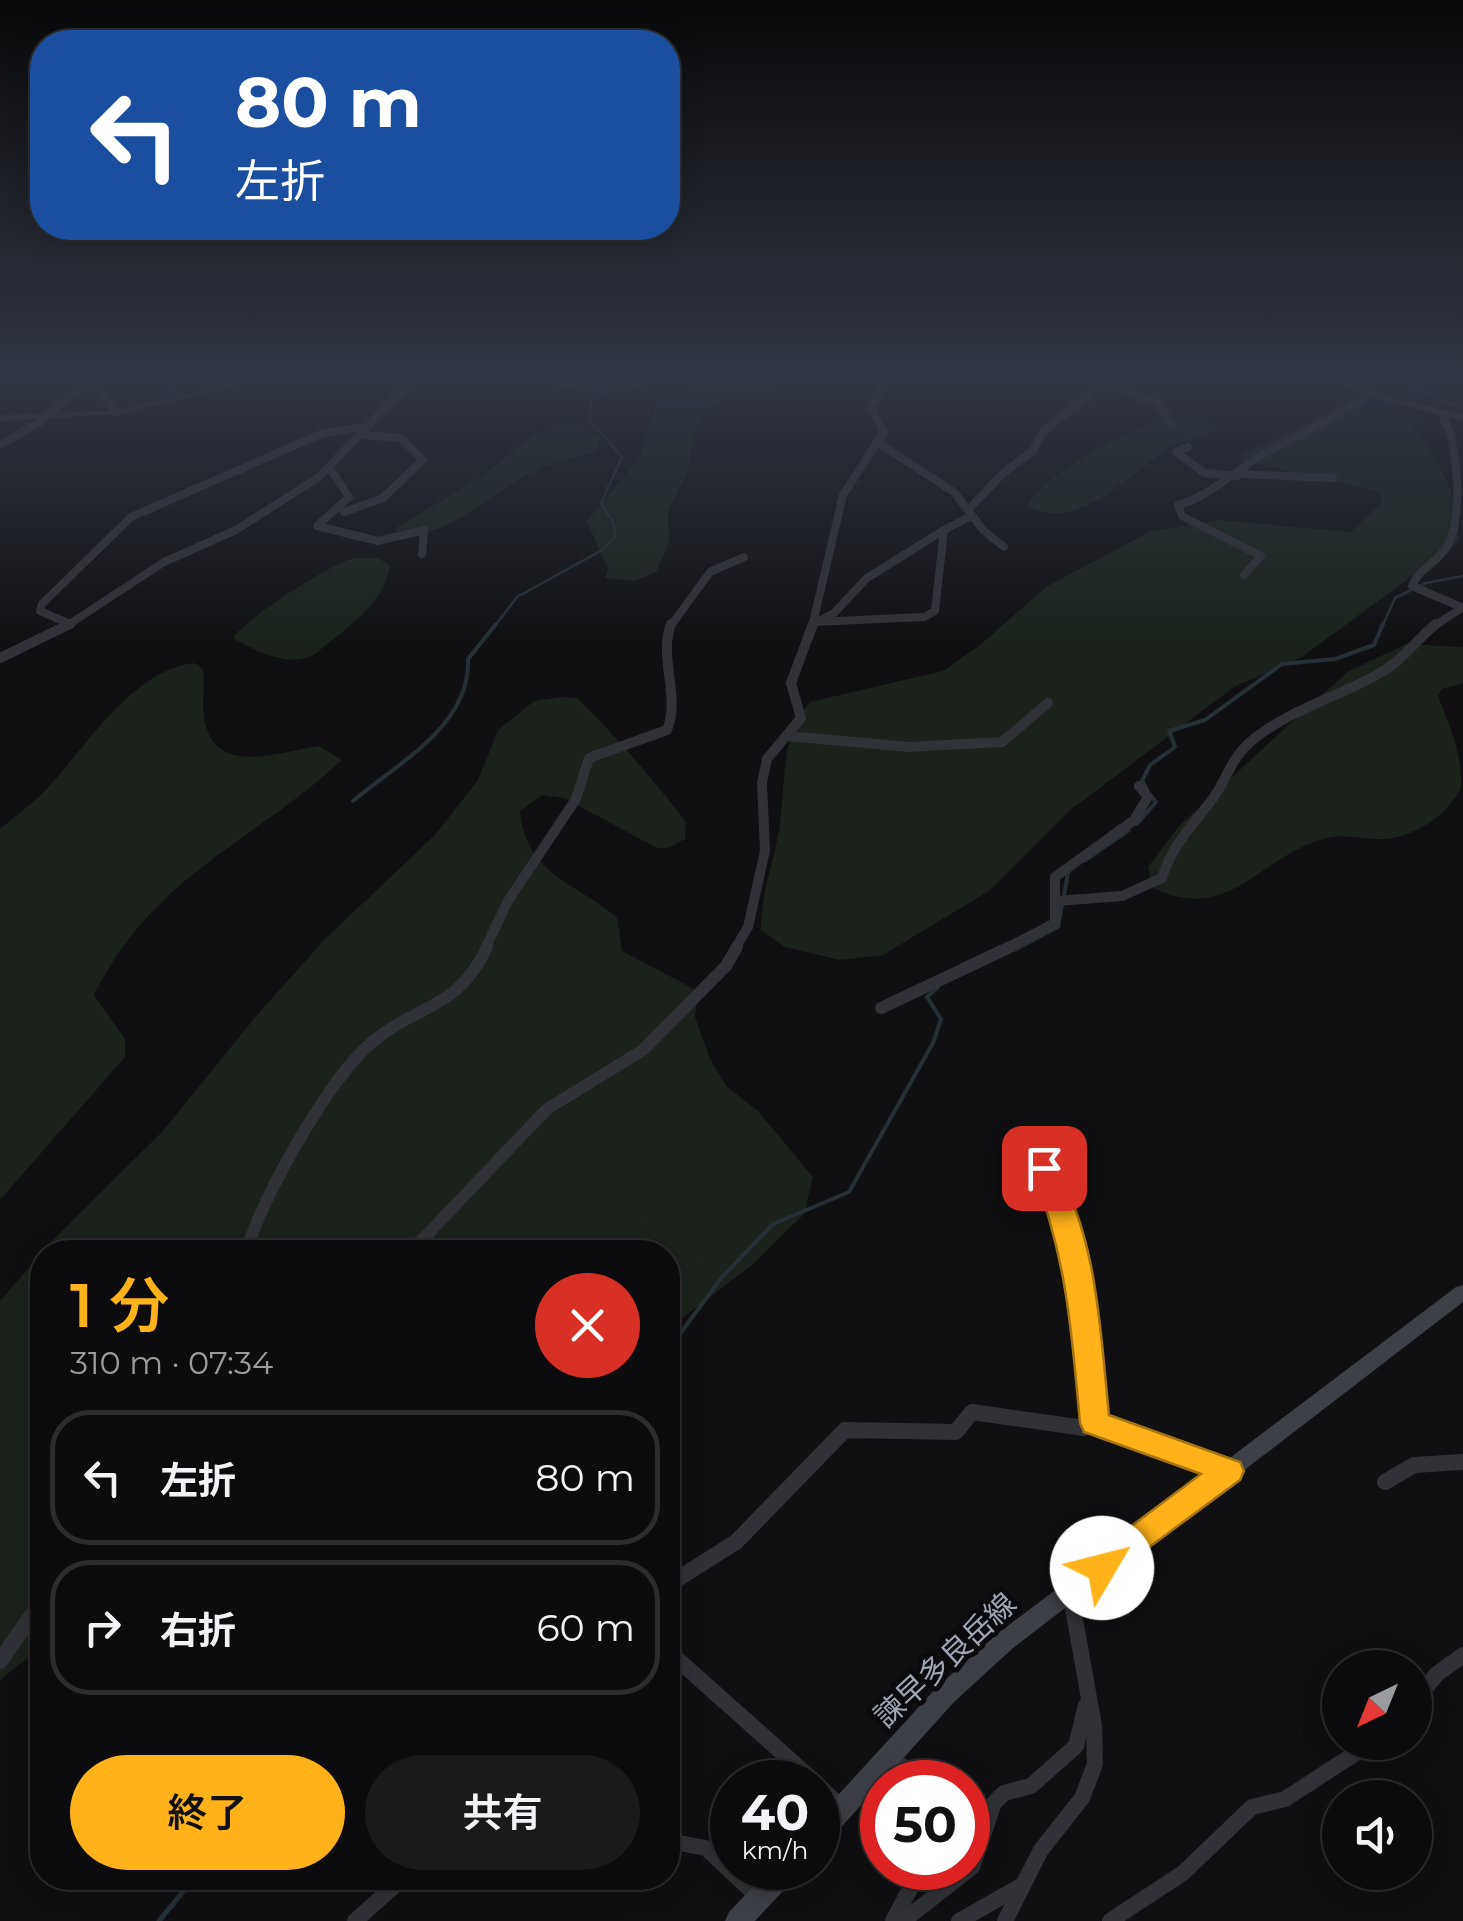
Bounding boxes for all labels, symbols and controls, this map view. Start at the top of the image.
text: 80 m [235,59,422,145]
icon: left [70,70,200,200]
text: 左折 [235,153,325,208]
pin [1002,1126,1087,1211]
icon: arrive [1017,1141,1072,1196]
text: 1 分 [70,1269,169,1342]
button: close [535,1273,640,1378]
text: 310 m · 07:34 [70,1343,273,1382]
icon: left [75,1450,130,1505]
text: 80 m [535,1454,635,1501]
text: 左折 [160,1457,236,1504]
position arrow [1050,1516,1154,1620]
street label: 諫早多良岳線 [867,1585,1023,1735]
icon: right [75,1600,130,1655]
text: 60 m [536,1604,635,1651]
text: 右折 [160,1607,236,1654]
north arrow [1322,1650,1432,1760]
map controls [1322,1650,1432,1890]
button: 終了 [70,1755,345,1870]
button: 共有 [365,1755,640,1870]
speed limit sign: 50 [860,1760,990,1890]
button: sound [1322,1780,1432,1890]
text: 40 [741,1782,809,1843]
text: km/h [742,1835,808,1865]

